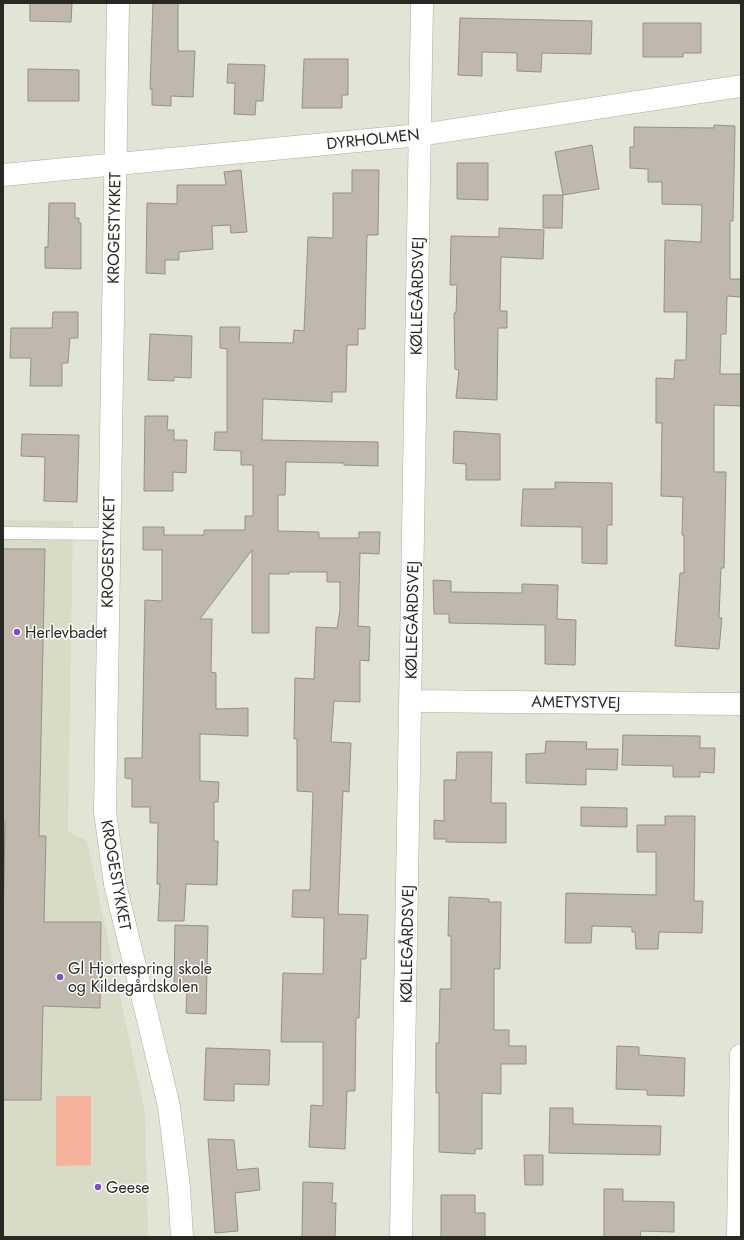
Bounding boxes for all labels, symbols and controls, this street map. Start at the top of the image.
street label: DYRHOLMEN [325,123,421,155]
street label: KROGESTYKKET [102,171,126,284]
street label: KØLLEGÅRDSVEJ [404,237,430,355]
street label: KROGESTYKKET [96,495,120,608]
street label: KØLLEGÅRDSVEJ [399,561,425,679]
place label: Herlevbadet [25,621,107,644]
marker: Herlevbadet [12,627,22,637]
street label: AMETYSTVEJ [531,690,621,714]
street label: KROGESTYKKET [95,818,137,933]
street label: KØLLEGÅRDSVEJ [394,885,420,1003]
place label: Gl Hjortespring skole og Kildegårdskolen [68,957,212,998]
marker: Gl Hjortespring skole og Kildegårdskolen [55,972,65,982]
place label: Geese [106,1176,150,1199]
marker: Geese [93,1182,103,1192]

